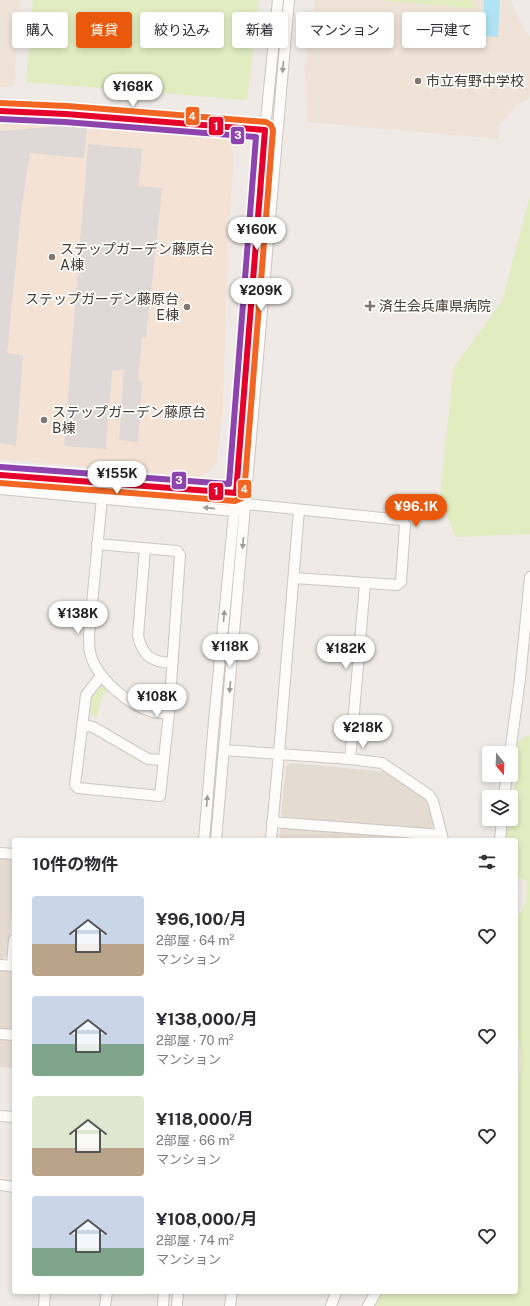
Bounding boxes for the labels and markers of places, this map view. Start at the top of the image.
place label: 市立有野中学校 [426,73,524,89]
pin: ¥168K [105,74,161,108]
marker: 市立有野中学校 [413,76,423,86]
pin: ¥160K [229,217,285,251]
place label: ステップガーデン藤原台 A棟 [60,241,214,273]
marker: ステップガーデン藤原台 A棟 [47,252,57,262]
pin: ¥209K [233,278,289,312]
place label: ステップガーデン藤原台 E棟 [25,291,179,323]
place label: 済生会兵庫県病院 [379,298,491,314]
marker: 済生会兵庫県病院 [364,300,376,312]
marker: ステップガーデン藤原台 E棟 [182,302,192,312]
place label: ステップガーデン藤原台 B棟 [52,404,206,436]
marker: ステップガーデン藤原台 B棟 [39,415,49,425]
pin: ¥155K [89,461,145,495]
pin: ¥96.1K [383,494,449,528]
pin: ¥138K [50,601,106,635]
pin: ¥118K [202,634,258,668]
pin: ¥182K [318,636,374,670]
pin: ¥108K [129,684,185,718]
pin: ¥218K [335,715,391,749]

